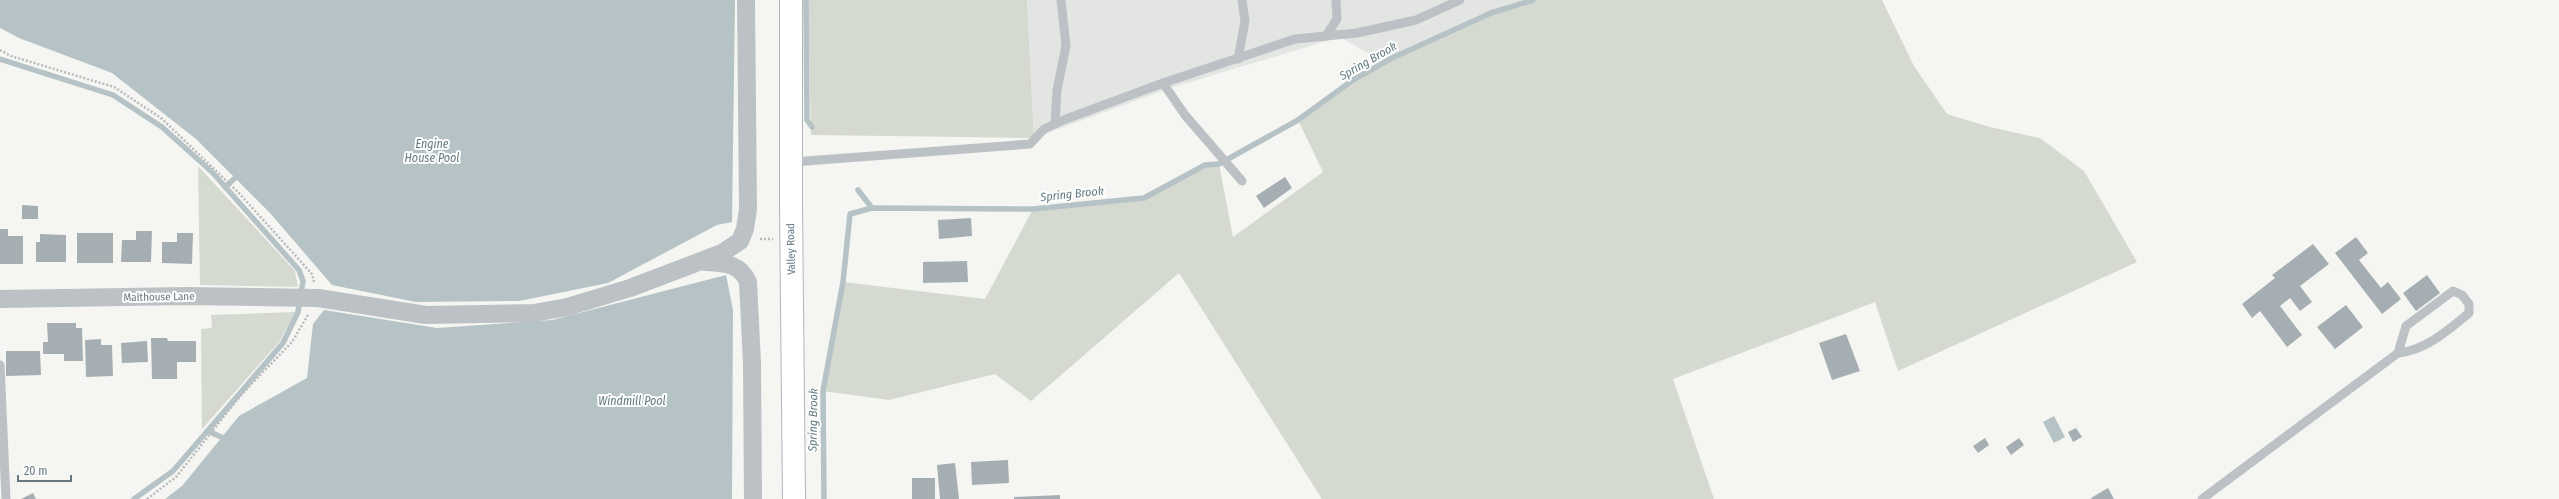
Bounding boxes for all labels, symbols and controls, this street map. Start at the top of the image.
water label: Spring Brook [1336,39,1399,83]
water label: Engine House Pool [405,137,459,165]
water label: Spring Brook [1039,184,1104,204]
street label: Valley Road [784,223,798,275]
street label: Malthouse Lane [123,290,195,304]
water label: Spring Brook [805,388,821,453]
water label: Windmill Pool [598,394,666,408]
scale bar [18,457,71,483]
text: 20 m [24,464,48,478]

